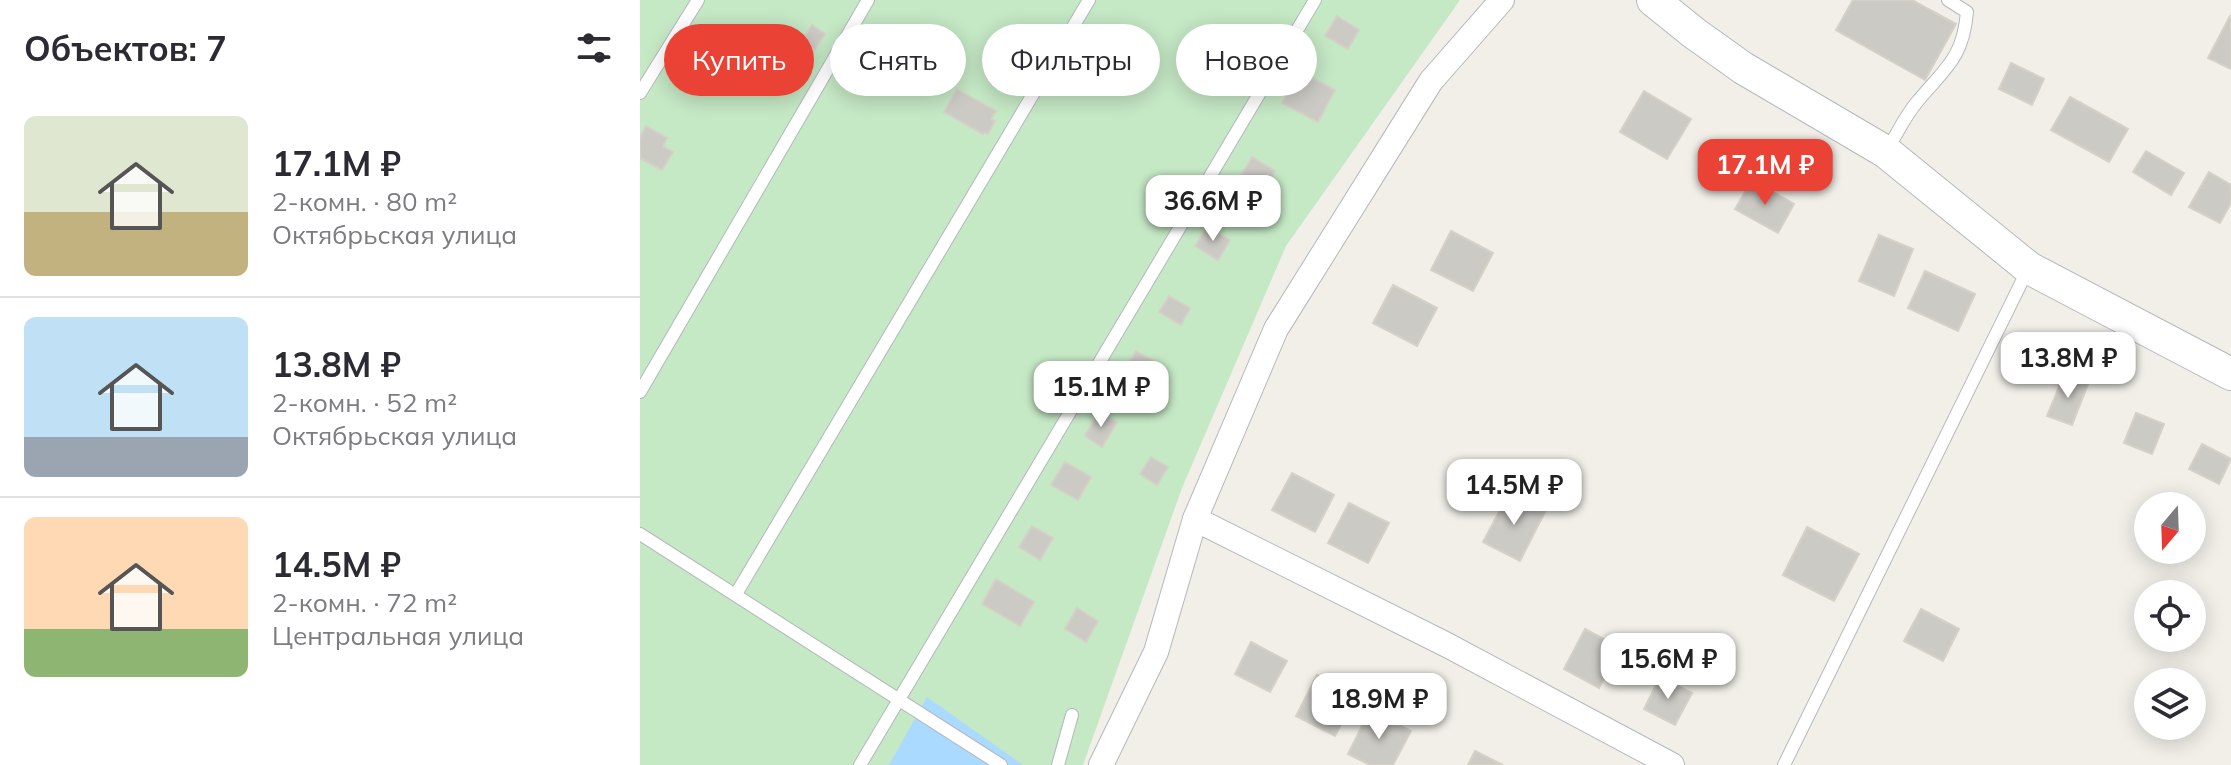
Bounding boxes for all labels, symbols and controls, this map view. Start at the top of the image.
chip: Купить [664,24,814,96]
chip: Снять [830,24,966,96]
chip: Фильтры [982,24,1160,96]
chip: Новое [1176,24,1317,96]
icon: filters [572,26,616,70]
text: Объектов: 7 [24,27,227,70]
pin: 17.1M ₽ [1691,139,1839,207]
text: 17.1M ₽ [272,142,401,185]
icon: home [88,148,184,244]
text: 17.1M ₽ [1716,148,1814,181]
pin: 36.6M ₽ [1139,175,1287,243]
text: 36.6M ₽ [1164,184,1262,217]
text: 2-комн. · 80 m² [272,185,457,218]
text: Октябрьская улица [272,218,517,251]
pin: 13.8M ₽ [1994,332,2142,400]
text: 13.8M ₽ [2019,341,2117,374]
text: 13.8M ₽ [272,343,401,386]
icon: home [88,349,184,445]
pin: 15.1M ₽ [1027,361,1175,429]
text: 15.1M ₽ [1052,370,1150,403]
text: 2-комн. · 52 m² [272,386,457,419]
text: Октябрьская улица [272,419,517,452]
pin: 14.5M ₽ [1440,459,1588,527]
text: 14.5M ₽ [1465,468,1563,501]
north arrow [2134,492,2206,564]
map controls [2134,492,2206,740]
text: 14.5M ₽ [272,543,401,586]
icon: home [88,549,184,645]
button: locate [2134,580,2206,652]
text: 2-комн. · 72 m² [272,586,457,619]
text: Центральная улица [272,619,524,652]
pin: 15.6M ₽ [1594,633,1742,701]
text: 15.6M ₽ [1619,642,1717,675]
button: layers [2134,668,2206,740]
pin: 18.9M ₽ [1305,673,1453,741]
text: 18.9M ₽ [1330,682,1428,715]

